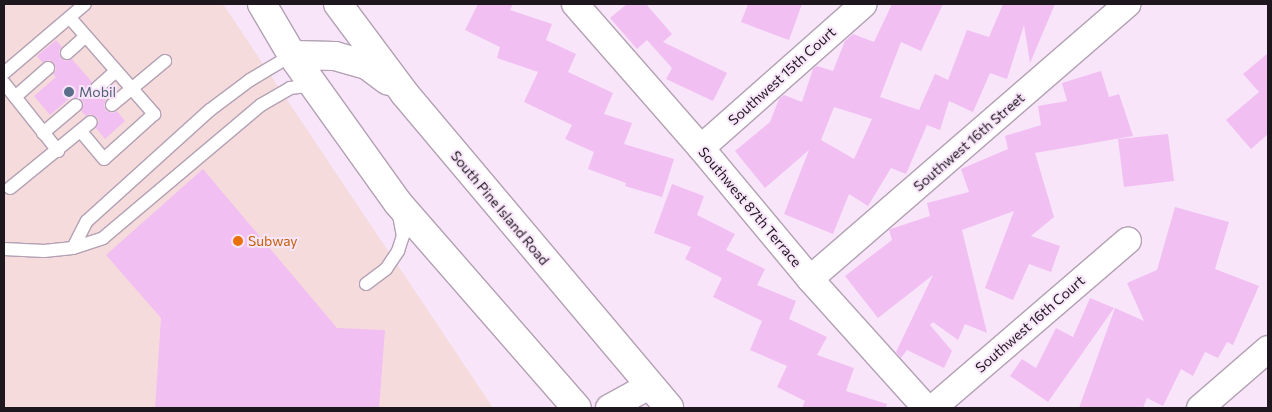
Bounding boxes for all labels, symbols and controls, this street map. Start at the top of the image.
street label: Southwest 15th Court [725,23,839,129]
place label: Mobil [79,84,116,100]
marker: Mobil [63,86,75,98]
street label: Southwest 16th Street [910,89,1028,195]
street label: Southwest 87th Terrace [695,144,805,270]
street label: South Pine Island Road [447,147,553,269]
place label: Subway [248,233,298,249]
marker: Subway [232,235,244,247]
street label: Southwest 16th Court [972,272,1088,376]

